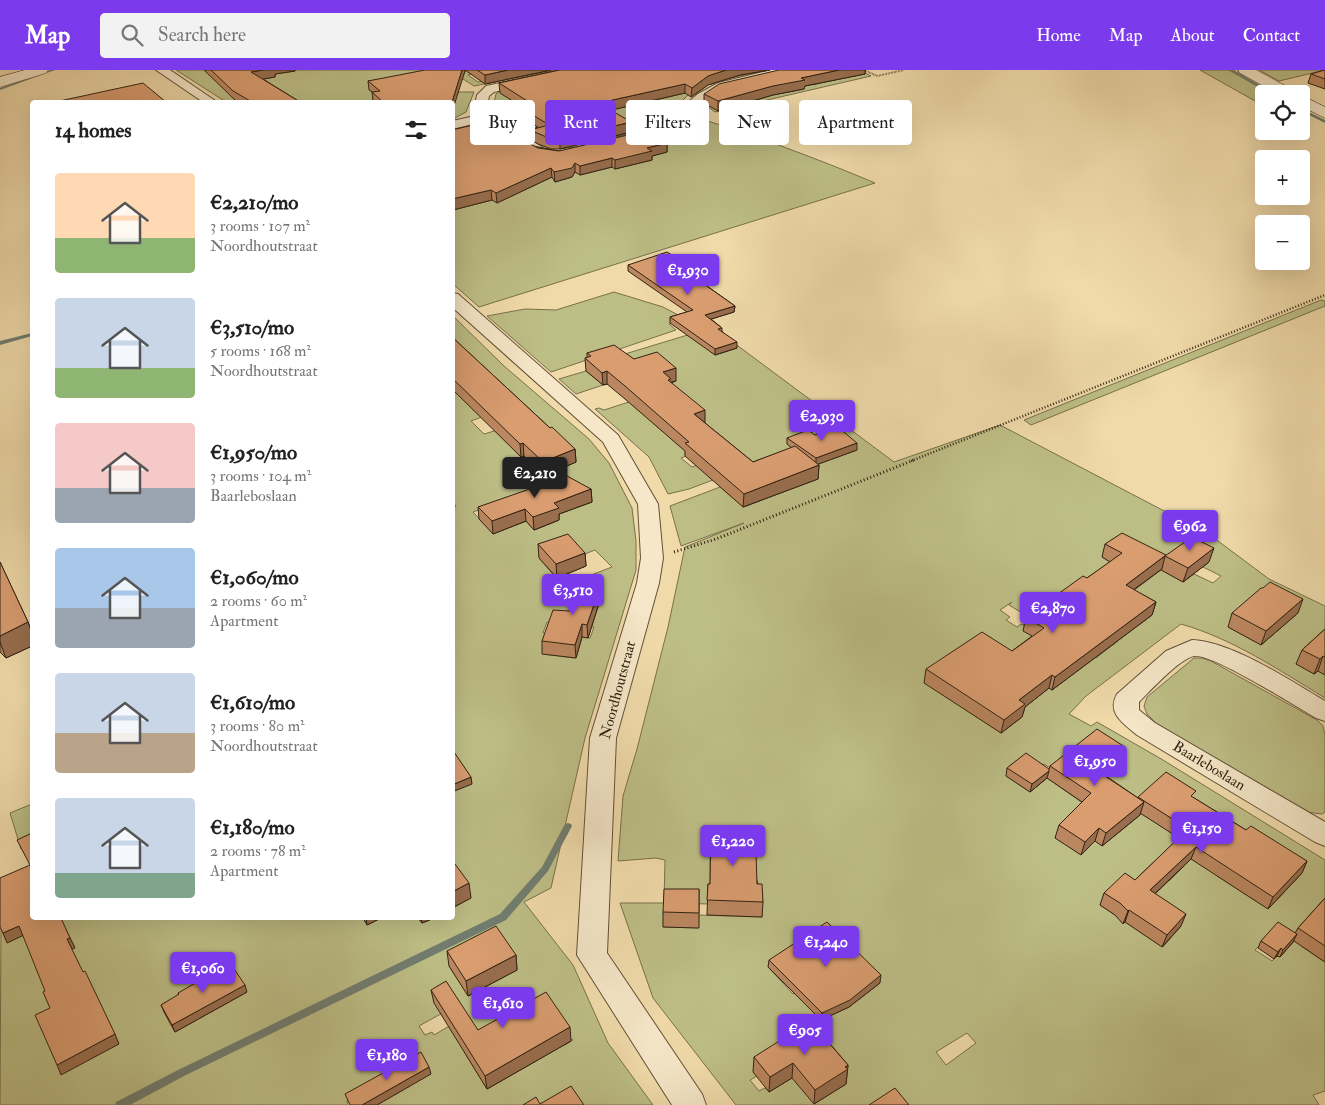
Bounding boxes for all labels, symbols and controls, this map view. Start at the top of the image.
search box [100,13,450,58]
text: Map [25,20,70,51]
icon: search [118,21,146,49]
text: Search here [158,23,246,47]
text: Home [1036,24,1081,47]
text: Map [1109,24,1143,47]
text: About [1171,24,1215,47]
text: Contact [1243,24,1300,47]
map controls [1255,85,1310,270]
button: locate [1255,85,1310,140]
chip: Buy [470,100,535,145]
chip: Rent [545,100,616,145]
chip: Filters [626,100,709,145]
chip: New [719,100,789,145]
chip: Apartment [799,100,912,145]
icon: filters [402,116,430,144]
text: 14 homes [55,117,132,144]
button: + [1255,150,1310,205]
text: €2,210/mo [210,189,298,216]
icon: home [95,193,155,253]
button: − [1255,215,1310,270]
text: 3 rooms · 107 m² [210,216,310,236]
text: Noordhoutstraat [210,236,318,256]
pin: €1,930 [647,254,729,296]
text: €1,930 [667,260,709,280]
text: €3,510/mo [210,314,294,341]
icon: home [95,318,155,378]
text: 5 rooms · 168 m² [210,341,311,361]
text: Noordhoutstraat [210,361,318,381]
pin: €2,930 [781,400,863,442]
text: €2,930 [800,406,844,426]
text: €1,950/mo [210,439,297,466]
icon: home [95,443,155,503]
pin: €2,210 [494,456,576,499]
text: €2,210 [513,463,557,483]
text: 3 rooms · 104 m² [210,466,311,486]
text: Baarleboslaan [210,486,297,506]
pin: €962 [1160,510,1220,552]
text: €962 [1173,516,1207,536]
text: €1,060/mo [210,564,299,591]
icon: home [95,568,155,628]
pin: €3,510 [532,574,614,616]
text: €3,510 [553,580,593,600]
text: 2 rooms · 60 m² [210,591,307,611]
pin: €2,870 [1012,592,1094,634]
text: €2,870 [1031,598,1075,618]
text: Apartment [210,611,278,631]
street label: Noordhoutstraat [596,639,640,741]
text: €1,610/mo [210,689,295,716]
icon: home [95,693,155,753]
text: 3 rooms · 80 m² [210,716,305,736]
text: Noordhoutstraat [210,736,318,756]
street label: Baarleboslaan [1169,737,1249,795]
pin: €1,950 [1054,744,1136,787]
text: €1,950 [1074,751,1116,771]
pin: €1,150 [1161,812,1243,854]
text: €1,180/mo [210,814,295,841]
icon: home [95,818,155,878]
text: €1,150 [1182,818,1222,838]
pin: €1,220 [692,824,774,867]
text: €1,220 [711,831,755,851]
text: 2 rooms · 78 m² [210,841,306,861]
text: Apartment [210,861,278,881]
pin: €1,240 [785,926,867,968]
text: €1,240 [804,932,848,952]
pin: €1,060 [162,952,244,994]
text: €1,060 [181,958,225,978]
pin: €1,610 [462,986,544,1029]
text: €1,610 [483,993,523,1013]
pin: €905 [775,1014,835,1056]
text: €905 [789,1020,821,1040]
pin: €1,180 [346,1038,428,1081]
text: €1,180 [367,1045,407,1065]

